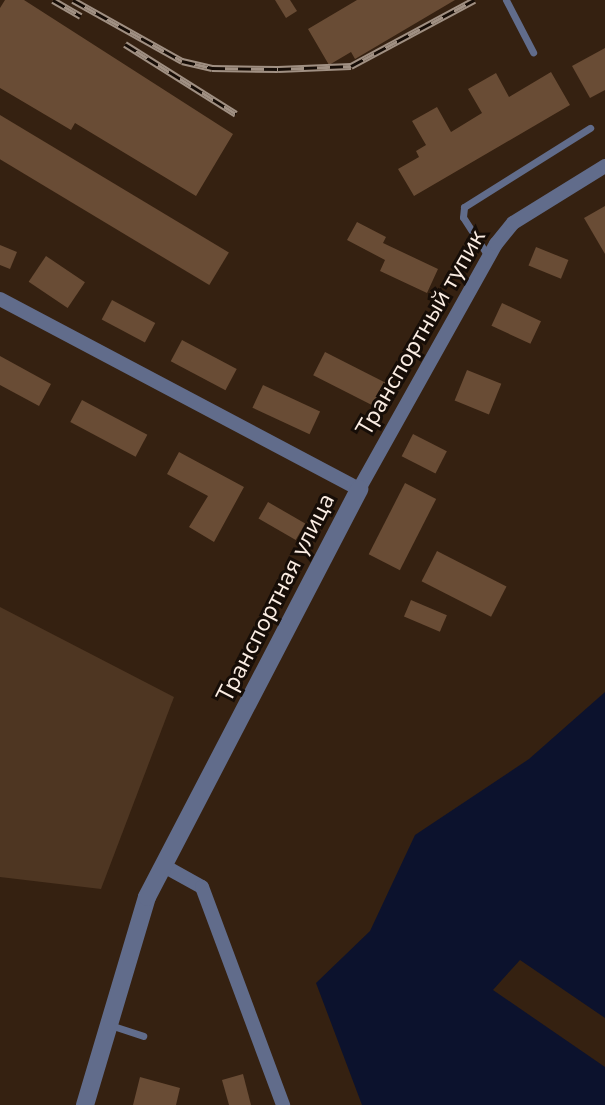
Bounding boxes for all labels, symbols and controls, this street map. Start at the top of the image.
street label: Транспортный тупик [350,225,492,441]
street label: Транспортная улица [211,489,341,707]

